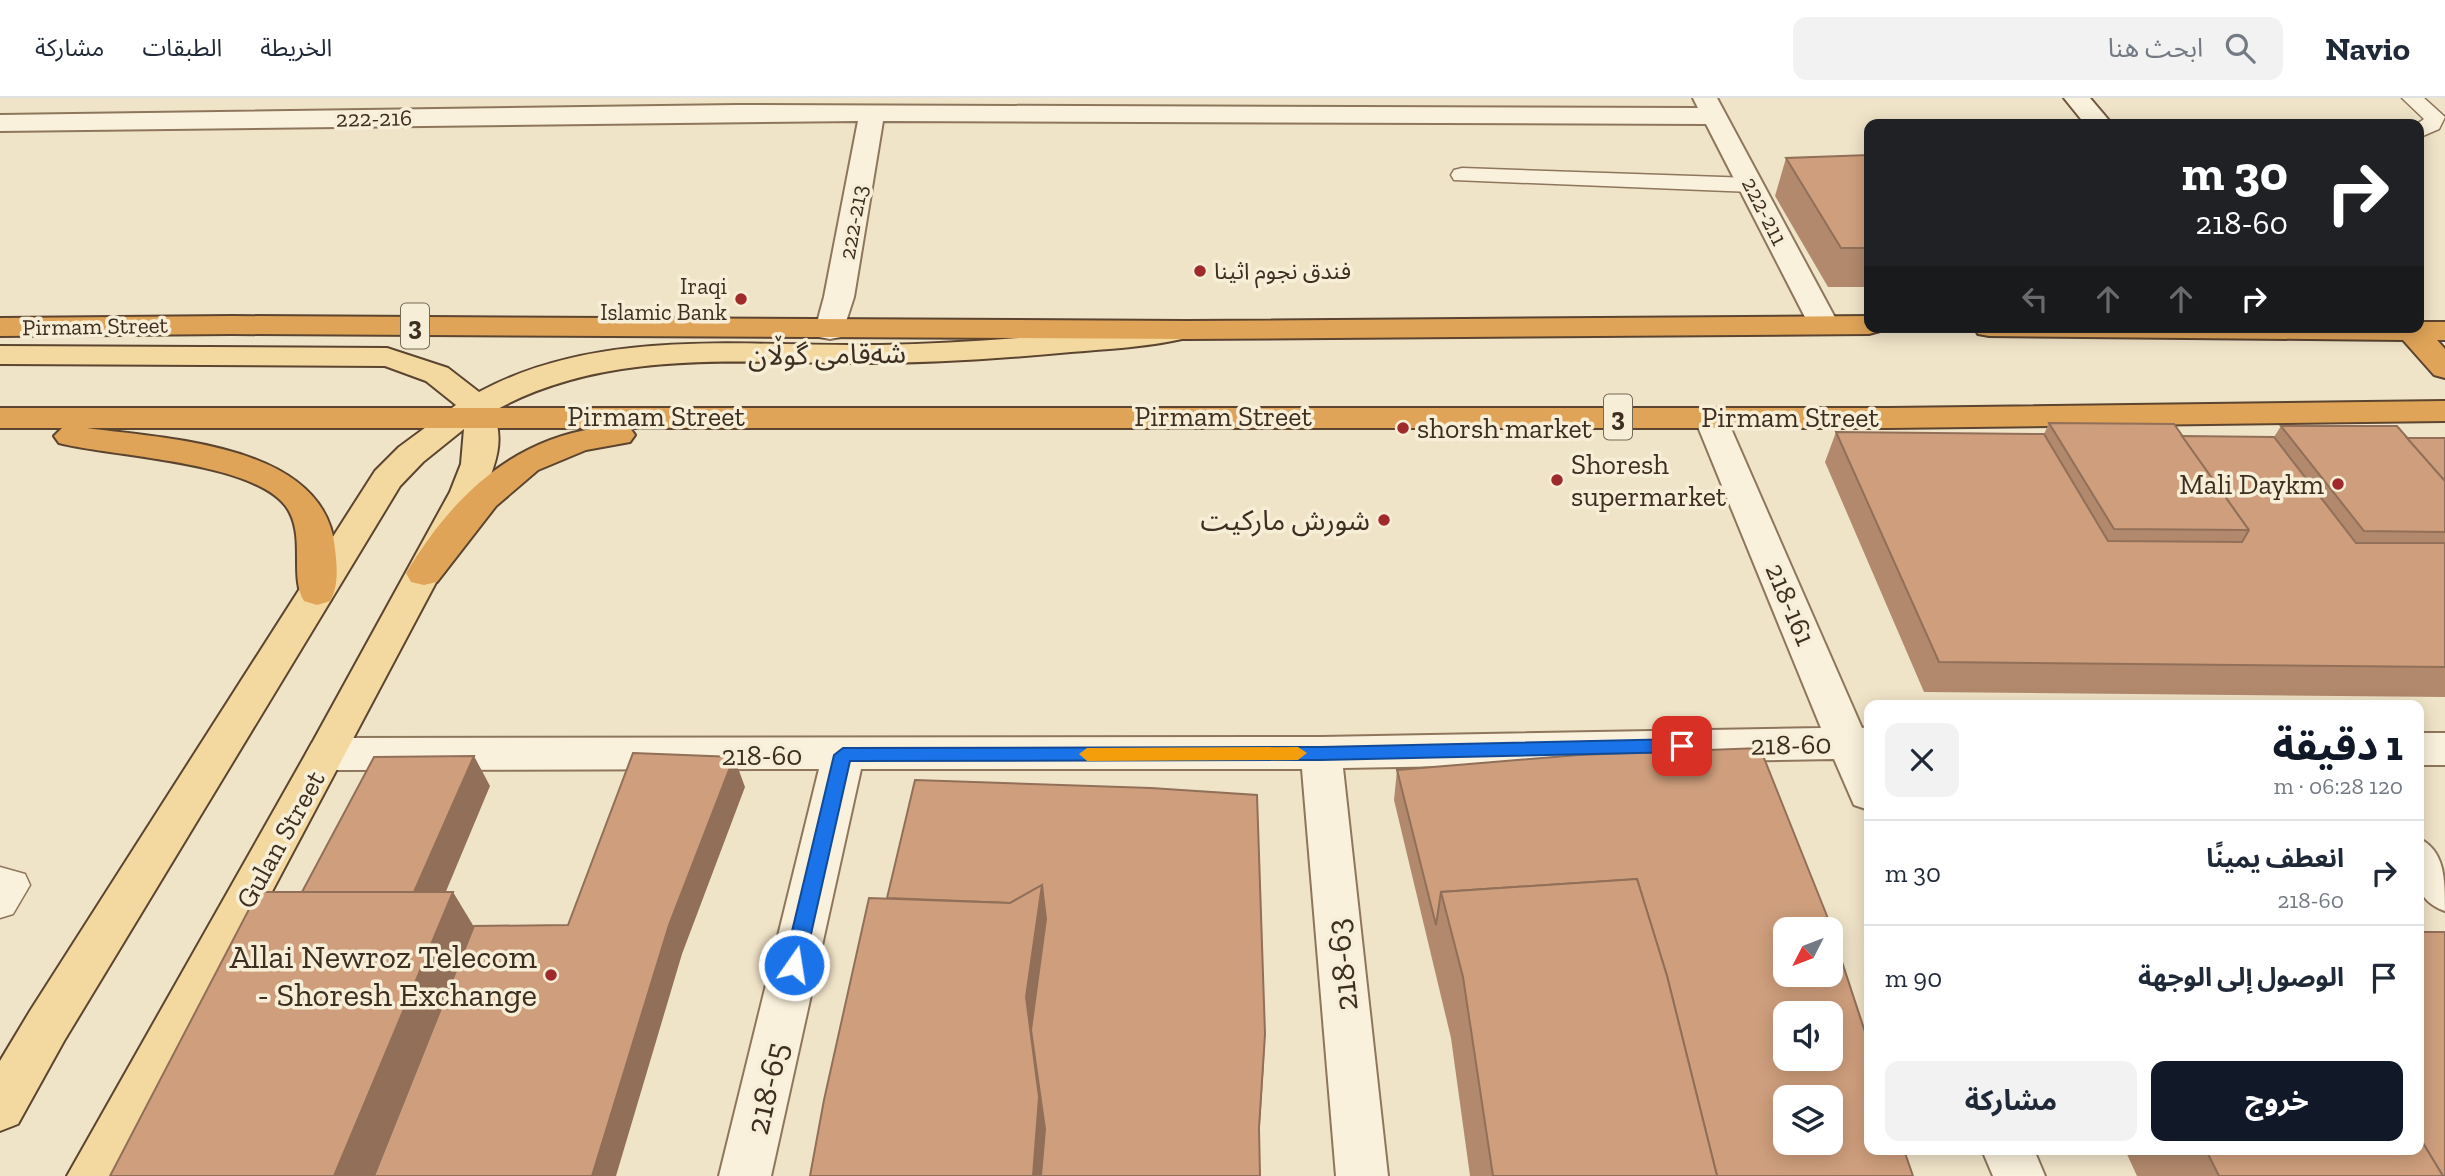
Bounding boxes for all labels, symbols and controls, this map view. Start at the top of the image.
search box [1793,17,2283,80]
icon: search [2221,29,2259,67]
text: Navio [2325,29,2410,68]
text: ابحث هنا [2108,32,2203,64]
text: مشاركة [35,33,104,62]
text: الطبقات [142,33,222,62]
text: الخريطة [260,33,332,62]
street label: 222-216 [336,103,412,133]
text: 30 m [2182,144,2288,203]
icon: right [2312,147,2403,238]
street label: 222-211 [1736,172,1794,250]
street label: 222-213 [833,183,873,261]
text: 218-60 [2195,204,2288,242]
place label: فندق نجوم اثينا [1214,257,1351,289]
marker: فندق نجوم اثينا [1192,263,1208,279]
place label: Iraqi Islamic Bank [600,272,727,326]
icon: left [2016,280,2054,318]
icon: ahead [2089,280,2127,318]
icon: ahead [2162,280,2200,318]
icon: right [2235,280,2273,318]
marker: Iraqi Islamic Bank [733,291,749,307]
road number: 3 [401,303,429,348]
street label: Pirmam Street [22,311,169,341]
street label: شەقامی گوڵان [748,333,906,372]
road number: 3 [1604,394,1632,440]
street label: Pirmam Street [567,400,745,433]
street label: Pirmam Street [1134,400,1312,433]
street label: Pirmam Street [1701,401,1879,434]
place label: shorsh market [1417,412,1593,445]
marker: shorsh market [1395,420,1411,436]
place label: Shoresh supermarket [1571,448,1727,513]
place label: Mali Daykm [2179,468,2324,501]
marker: Shoresh supermarket [1549,472,1565,488]
marker: Mali Daykm [2330,476,2346,492]
place label: شورش ماركيت [1201,504,1370,537]
marker: شورش ماركيت [1376,512,1392,528]
street label: 218-161 [1759,558,1823,650]
pin [1652,716,1712,776]
text: 1 دقيقة [2273,720,2403,771]
button: close [1885,723,1959,797]
icon: arrive [1663,727,1701,765]
street label: 218-60 [1750,727,1832,762]
street label: 218-60 [721,739,803,772]
street label: Gulan Street [229,764,332,914]
text: 120 m · 06:28 [2274,772,2403,800]
text: انعطف يمينًا [2206,842,2344,874]
icon: right [2365,854,2403,892]
text: 30 m [1885,857,1941,889]
text: 218-60 [2277,886,2344,914]
street label: 218-63 [1317,917,1366,1013]
north arrow [1773,917,1843,987]
map controls [1773,917,1843,1155]
position arrow [757,928,831,1002]
place label: Allai Newroz Telecom - Shoresh Exchange [229,937,538,1014]
icon: arrive [2365,959,2403,997]
text: الوصول إلى الوجهة [2138,961,2344,993]
text: 90 m [1885,962,1942,994]
marker: Allai Newroz Telecom - Shoresh Exchange [543,967,559,983]
button: sound [1773,1001,1843,1071]
street label: 218-65 [737,1038,796,1138]
button: مشاركة [1885,1061,2137,1141]
button: خروج [2151,1061,2403,1141]
button: layers [1773,1085,1843,1155]

